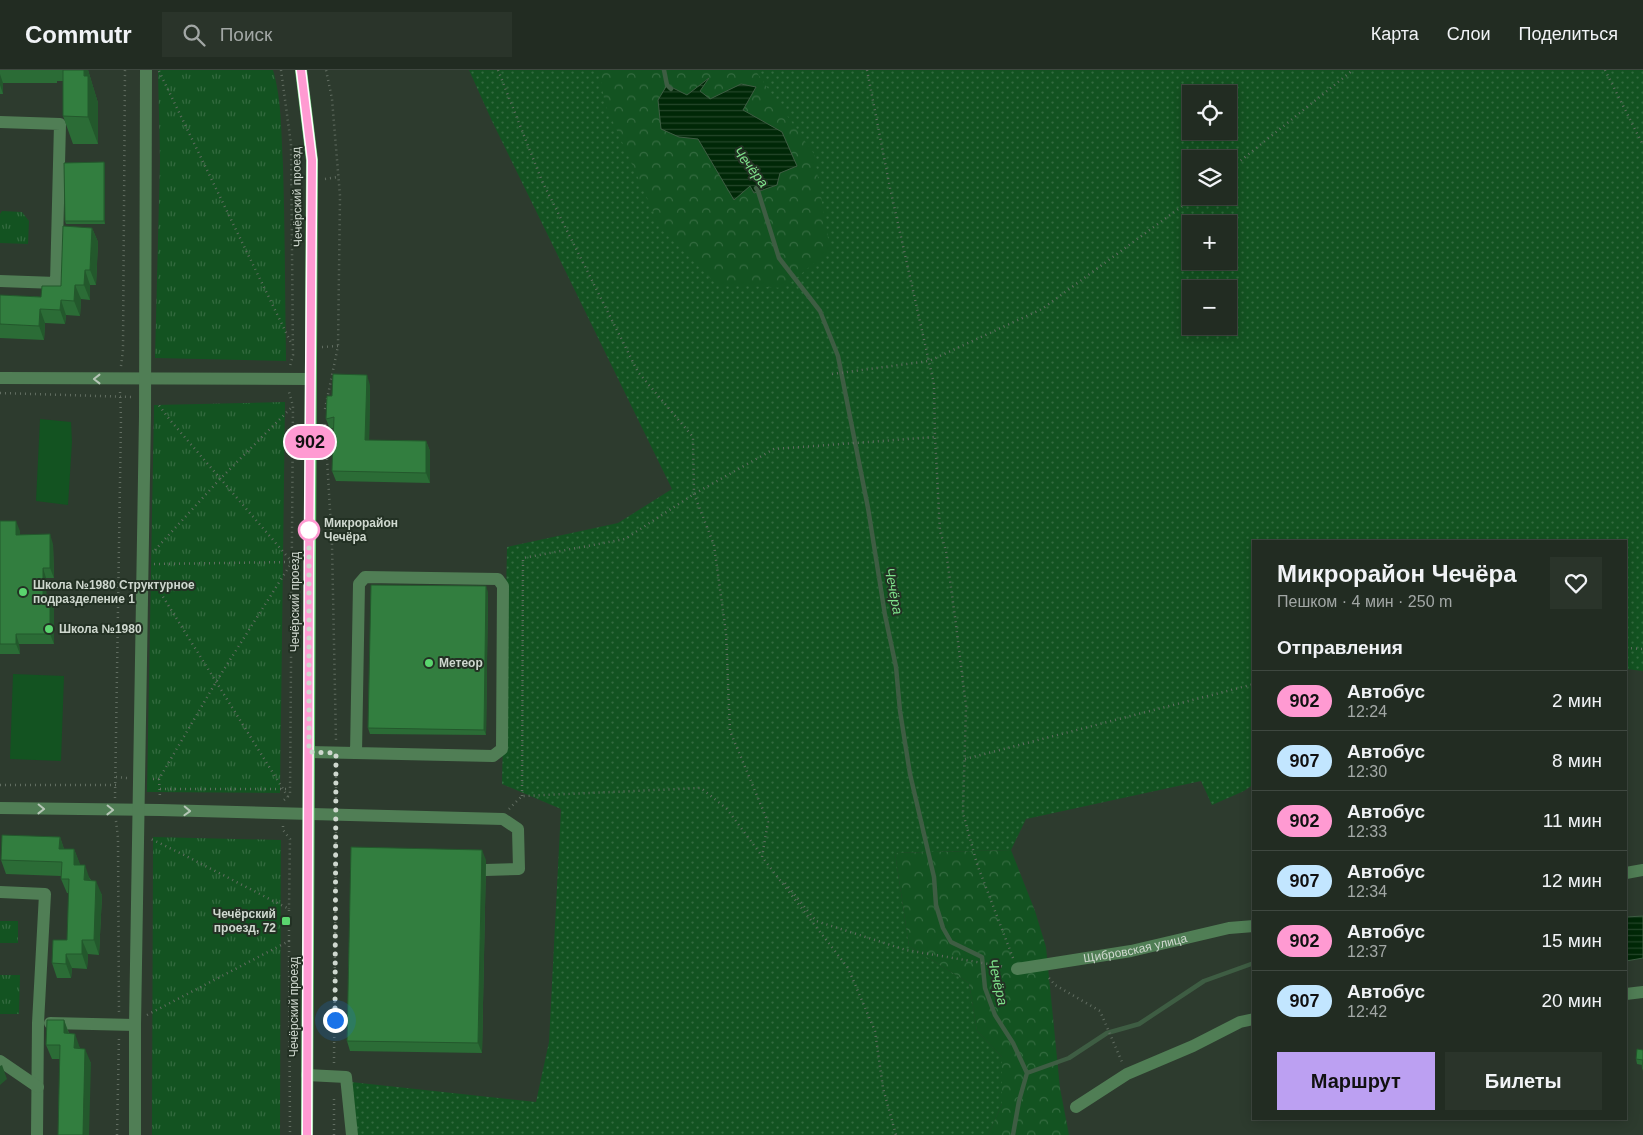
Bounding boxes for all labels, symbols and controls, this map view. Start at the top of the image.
search box [162,12,512,57]
text: Commutr [25,21,132,48]
icon: search [180,21,208,49]
text: Поиск [220,24,272,45]
text: Карта [1371,24,1419,44]
text: Слои [1447,24,1491,44]
text: Поделиться [1519,24,1618,44]
map controls [1182,85,1237,335]
button: locate [1182,85,1237,140]
water label: Чечёра [730,144,772,191]
street label: Чечёрский проезд [289,147,305,247]
button: layers [1182,150,1237,205]
button: + [1182,215,1237,270]
button: − [1182,280,1237,335]
one-way arrow [92,374,100,384]
line badge: 902 [281,426,339,458]
text: 902 [295,432,325,452]
place label: Микрорайон Чечёра [324,516,398,544]
marker: Микрорайон Чечёра [298,519,320,541]
street label: Чечёрский проезд [288,552,302,652]
button: heart [1550,557,1602,609]
text: Микрорайон Чечёра [1277,560,1517,587]
water label: Чечёра [882,566,906,616]
place label: Школа №1980 Структурное подразделение 1 [33,578,195,606]
marker: Школа №1980 Структурное подразделение 1 [17,586,29,598]
text: Пешком · 4 мин · 250 m [1277,593,1452,610]
place label: Школа №1980 [59,622,142,636]
marker: Школа №1980 [43,623,55,635]
text: Отправления [1277,637,1403,658]
place label: Метеор [439,656,483,670]
marker: Метеор [423,657,435,669]
text: Автобус [1347,681,1425,702]
text: 2 мин [1552,690,1602,711]
text: 902 [1289,691,1320,711]
text: 12:24 [1347,703,1387,720]
text: Автобус [1347,741,1425,762]
text: 8 мин [1552,750,1602,771]
text: 907 [1289,751,1320,771]
text: 12:30 [1347,763,1387,780]
text: Автобус [1347,801,1425,822]
one-way arrow [38,804,45,814]
one-way arrow [106,805,114,815]
one-way arrow [184,806,191,816]
text: 11 мин [1543,810,1602,831]
text: 902 [1289,811,1320,831]
text: 12:33 [1347,823,1387,840]
text: Автобус [1347,861,1425,882]
text: 12 мин [1541,870,1602,891]
text: 907 [1289,871,1320,891]
text: 12:34 [1347,883,1387,900]
place label: Чечёрский проезд, 72 [213,907,276,935]
marker: Чечёрский проезд, 72 [280,915,292,927]
text: Автобус [1347,921,1425,942]
text: 15 мин [1541,930,1602,951]
street label: Щибровская улица [1082,931,1189,965]
text: 902 [1289,931,1320,951]
text: 12:37 [1347,943,1387,960]
street label: Чечёрский проезд [287,957,301,1057]
water label: Чечёра [985,957,1011,1007]
text: Автобус [1347,981,1425,1002]
text: 20 мин [1541,990,1602,1011]
text: 907 [1289,991,1320,1011]
text: 12:42 [1347,1003,1387,1020]
your location [323,1008,348,1033]
button: Маршрут [1277,1052,1435,1110]
button: Билеты [1445,1052,1602,1110]

